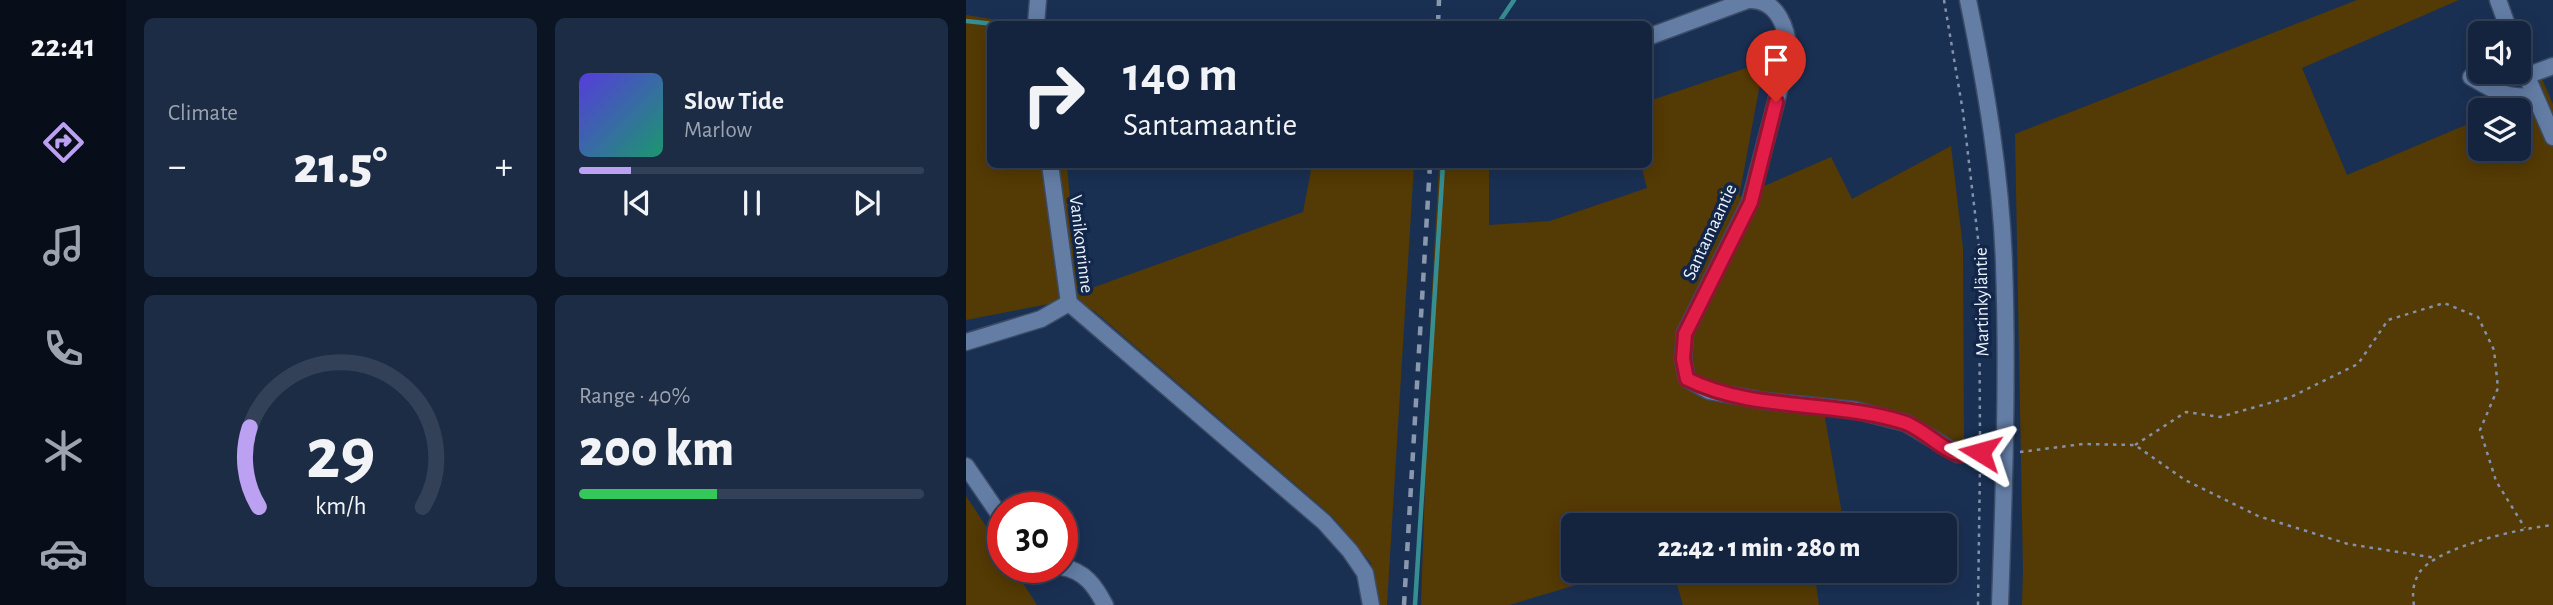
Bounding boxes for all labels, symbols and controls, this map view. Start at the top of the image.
map controls [2468,21,2531,161]
button: sound [2468,21,2531,84]
text: 22:41 [30,30,96,62]
pin [1746,30,1806,102]
icon: arrive [1757,41,1795,79]
icon: right [1008,49,1099,140]
text: 140 m [1123,51,1238,100]
text: Slow Tide [684,88,784,114]
button: layers [2468,98,2531,161]
text: Climate [168,102,238,125]
text: Santamaantie [1123,109,1297,141]
icon: directions [39,118,88,167]
text: Marlow [684,119,752,142]
text: 21.5° [294,140,387,192]
text: − [168,148,186,186]
text: + [495,148,513,186]
street label: Santamaantie [1680,181,1740,283]
icon: previous [618,184,656,222]
icon: pause [733,184,771,222]
icon: next [848,184,886,222]
street label: Vanikonrinne [1066,194,1096,294]
icon: music [39,221,88,270]
street label: Martinkyläntie [1972,247,1992,357]
icon: phone [39,324,88,373]
text: Range · 40% [579,385,690,408]
position arrow [1943,415,2017,489]
text: 29 [306,419,375,492]
text: 200 km [579,423,734,475]
icon: climate [39,426,88,475]
speed limit sign: 30 [987,492,1078,583]
text: km/h [315,494,366,519]
icon: car [39,529,88,578]
text: 22:42 · 1 min · 280 m [1658,535,1860,561]

